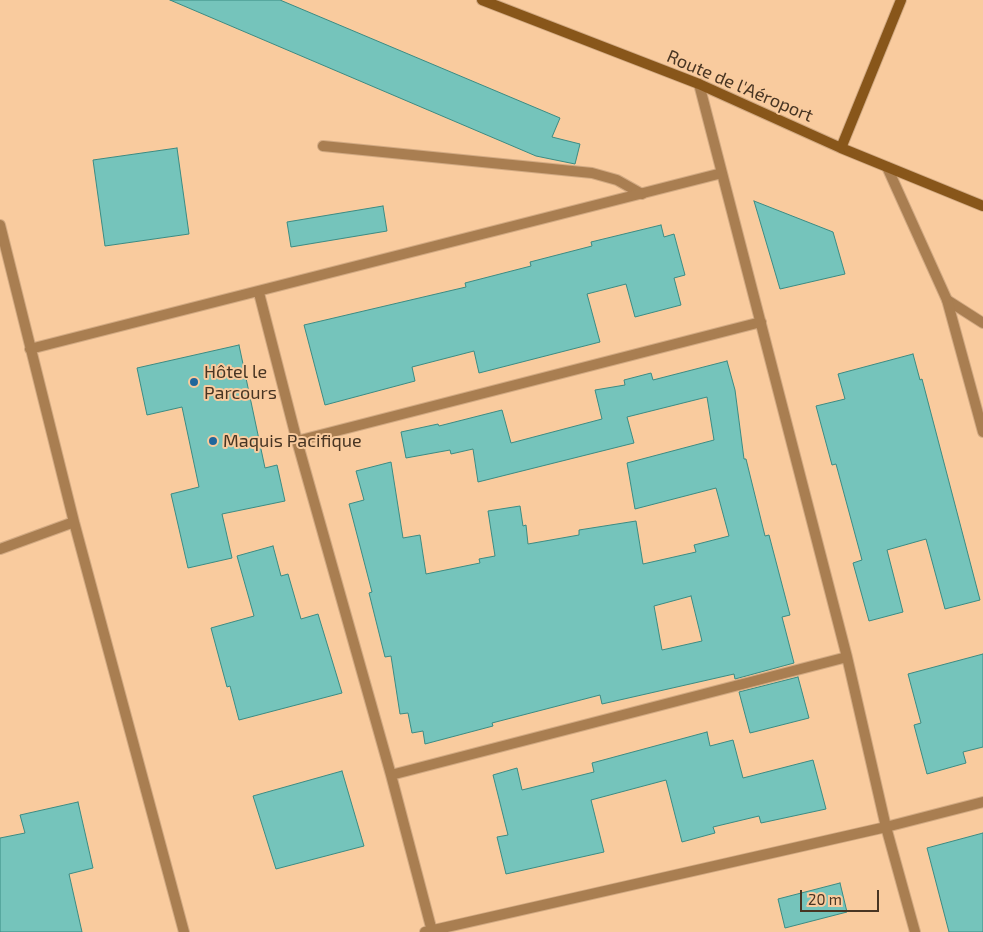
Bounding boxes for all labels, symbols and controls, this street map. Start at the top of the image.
street label: Route de l'Aéroport [664,45,816,127]
place label: Hôtel le Parcours [204,361,277,404]
marker: Hôtel le Parcours [188,376,200,388]
place label: Maquis Pacifique [223,430,362,452]
marker: Maquis Pacifique [207,435,219,447]
scale bar [803,880,882,912]
text: 20 m [808,890,842,908]

